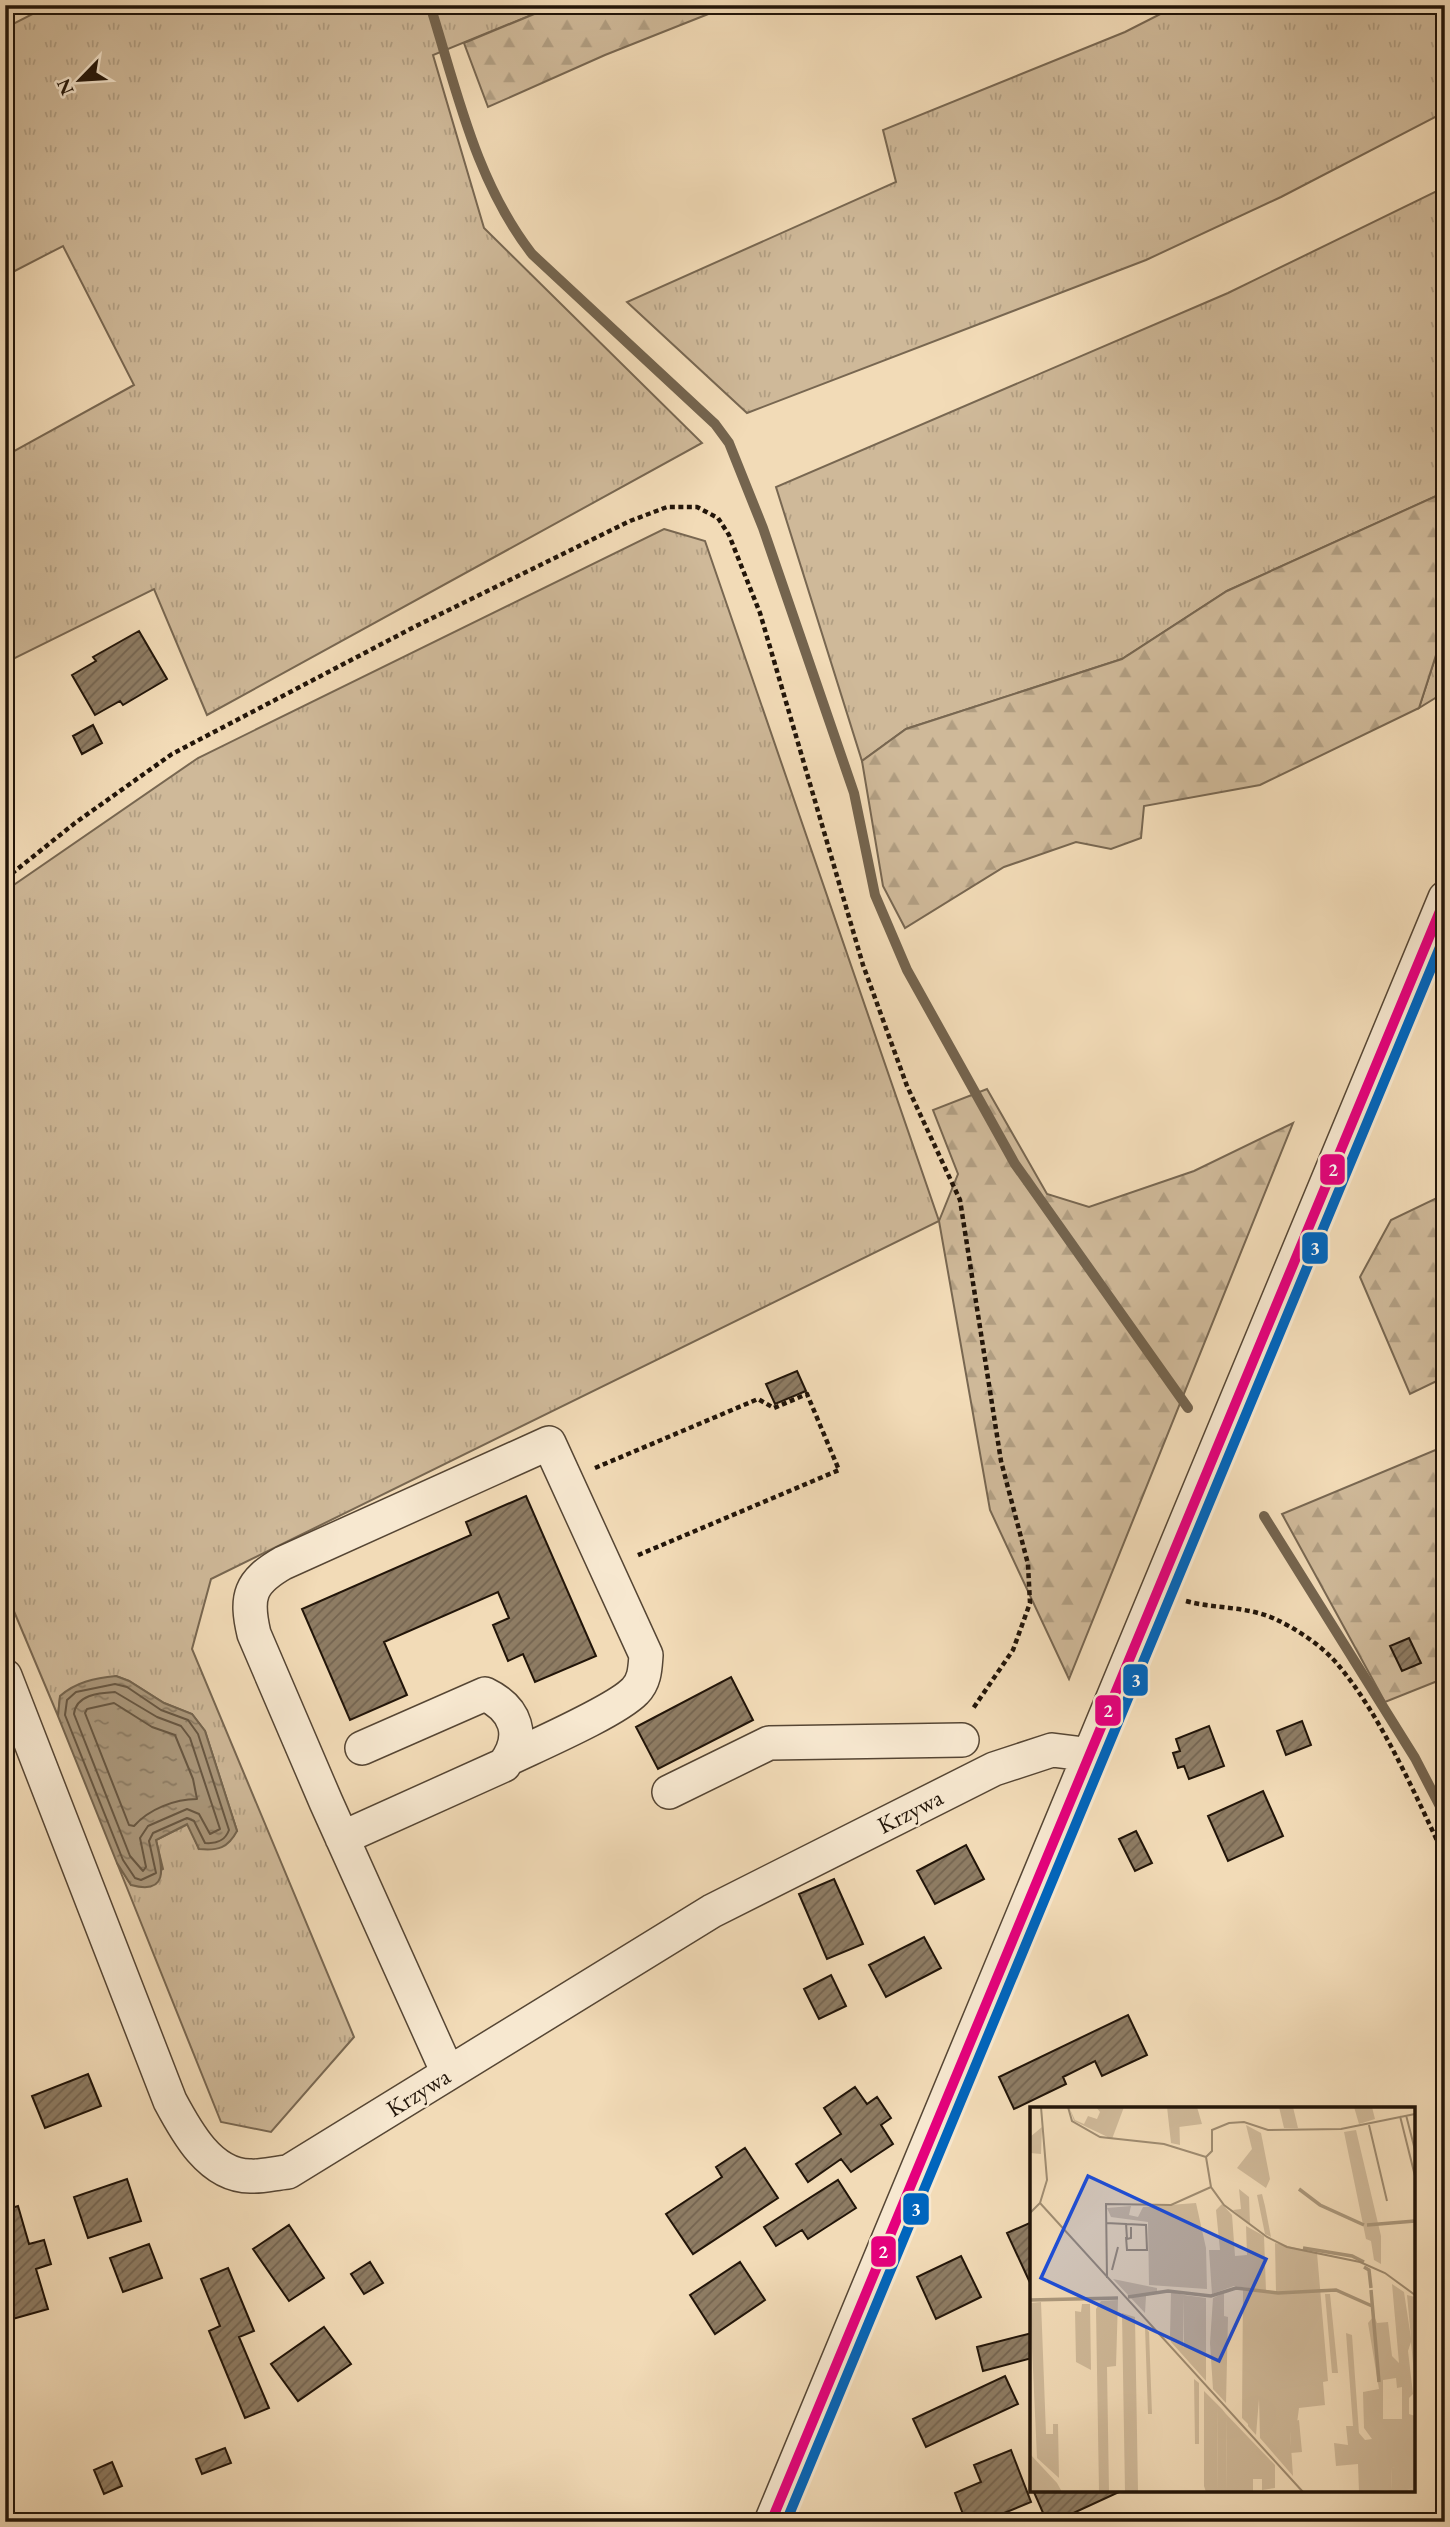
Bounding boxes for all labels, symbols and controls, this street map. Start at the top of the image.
north arrow [46,46,116,116]
text: N [50,74,80,99]
line badge: 2 [1319,1153,1346,1186]
text: 2 [1328,1157,1338,1182]
line badge: 3 [1301,1231,1329,1265]
text: 3 [1310,1236,1320,1261]
line badge: 3 [1122,1663,1149,1697]
text: 3 [1131,1668,1141,1693]
line badge: 2 [1094,1694,1122,1727]
text: 2 [1103,1698,1113,1723]
street label: Krzywa [872,1781,948,1841]
street label: Krzywa [380,2060,456,2124]
inset map [1030,2107,1415,2492]
line badge: 3 [902,2192,930,2226]
text: 3 [911,2197,921,2222]
line badge: 2 [870,2235,897,2268]
text: 2 [878,2239,888,2264]

